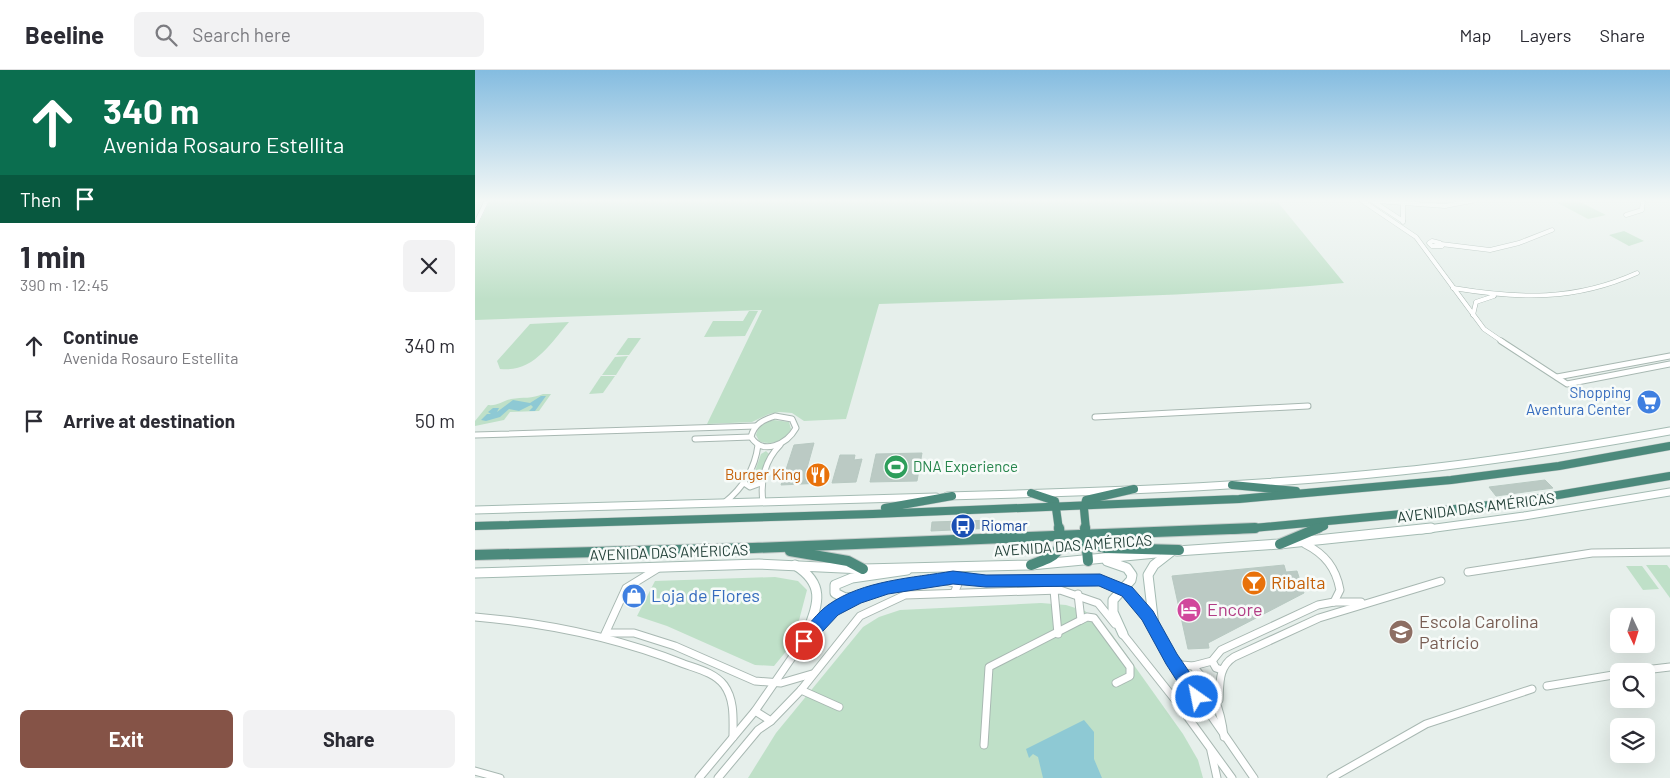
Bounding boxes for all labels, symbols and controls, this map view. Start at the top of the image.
search box [134,12,484,57]
text: Beeline [25,20,104,49]
icon: search [152,21,180,49]
text: Search here [192,23,291,46]
text: Map [1459,24,1491,46]
text: Layers [1519,24,1572,46]
text: Share [1600,24,1645,46]
text: 340 m [103,89,199,131]
icon: ahead [20,90,85,155]
text: Avenida Rosauro Estellita [103,131,344,157]
icon: arrive [71,185,99,213]
text: Then [20,188,61,211]
text: 1 min [20,238,86,274]
button: close [403,240,455,292]
text: 390 m · 12:45 [20,275,108,294]
text: Continue [63,325,139,348]
icon: ahead [20,332,48,360]
text: 340 m [404,334,455,357]
text: Avenida Rosauro Estellita [63,348,238,367]
place label: Shopping Aventura Center [1526,383,1632,418]
supermarket icon: Shopping Aventura Center [1636,389,1662,415]
icon: arrive [20,407,48,435]
text: Arrive at destination [63,409,235,432]
text: 50 m [415,409,455,432]
sports icon: DNA Experience [883,454,909,480]
place label: DNA Experience [913,457,1018,475]
restaurant icon: Burger King [805,462,831,488]
place label: Burger King [725,465,801,483]
street label: AVENIDA DAS AMÉRICAS [1396,488,1556,526]
bus stop icon: Riomar [950,513,976,539]
place label: Riomar [981,516,1028,534]
street label: AVENIDA DAS AMÉRICAS [993,530,1153,560]
street label: AVENIDA DAS AMÉRICAS [589,540,749,564]
bar icon: Ribalta [1241,570,1267,596]
place label: Ribalta [1271,571,1326,593]
shop icon: Loja de Flores [621,583,647,609]
place label: Loja de Flores [651,584,760,606]
hotel icon: Encore [1176,597,1202,623]
place label: Encore [1207,598,1263,620]
north arrow [1610,608,1655,652]
map controls [1610,608,1655,763]
place label: Escola Carolina Patrício [1419,610,1539,653]
school or university icon: Escola Carolina Patrício [1388,619,1414,645]
pin [783,620,825,662]
icon: arrive [790,627,818,655]
button: search [1610,663,1655,708]
position arrow [1170,670,1222,722]
button: Exit [20,710,233,768]
button: Share [243,710,455,768]
button: layers [1610,718,1655,763]

